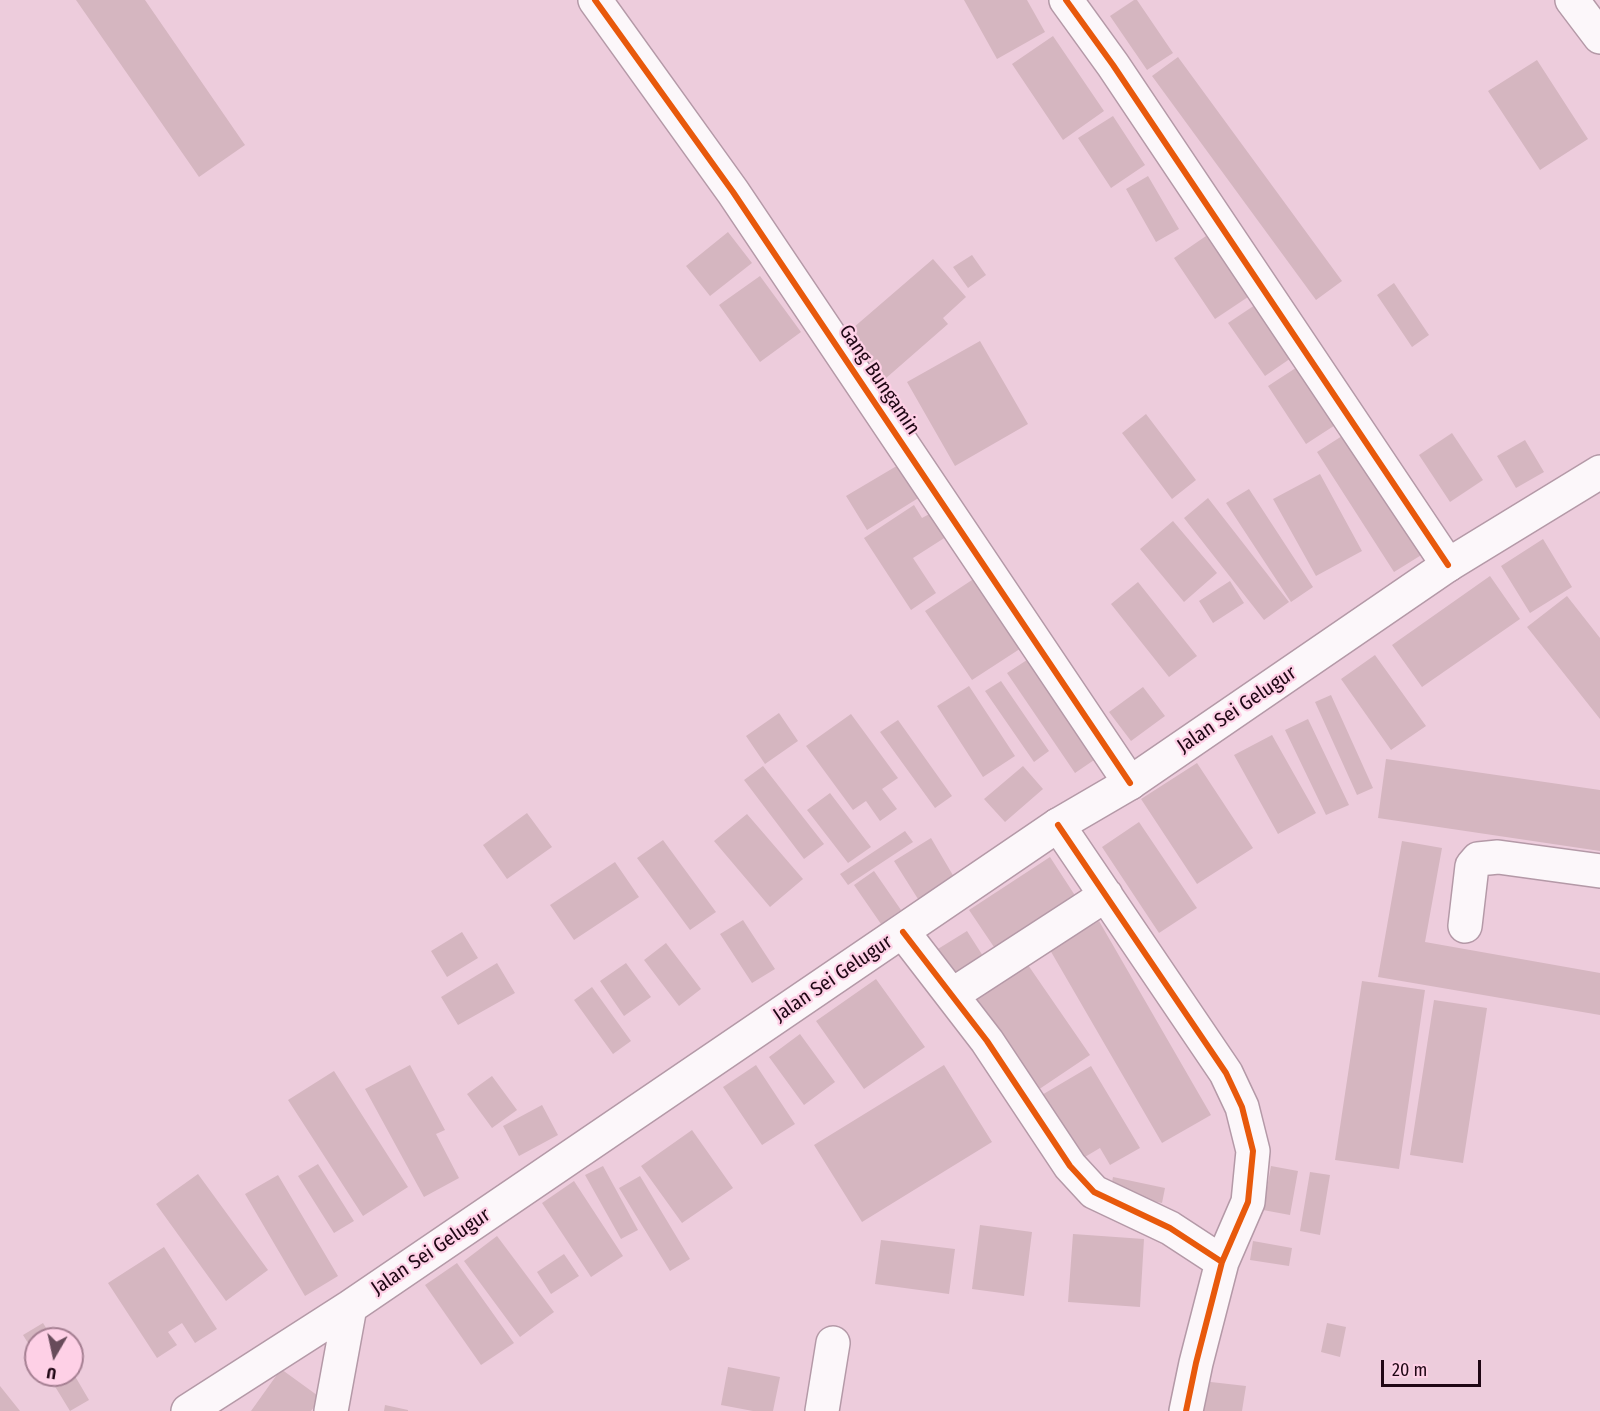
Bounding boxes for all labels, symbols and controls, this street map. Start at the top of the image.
street label: Gang Bungamin [833,320,925,440]
street label: Jalan Sei Gelugur [1173,661,1301,759]
street label: Jalan Sei Gelugur [769,930,897,1028]
street label: Jalan Sei Gelugur [367,1203,495,1301]
north arrow [24,1327,84,1387]
scale bar [1384,1348,1484,1386]
text: 20 m [1392,1359,1427,1381]
text: U [45,1363,58,1383]

